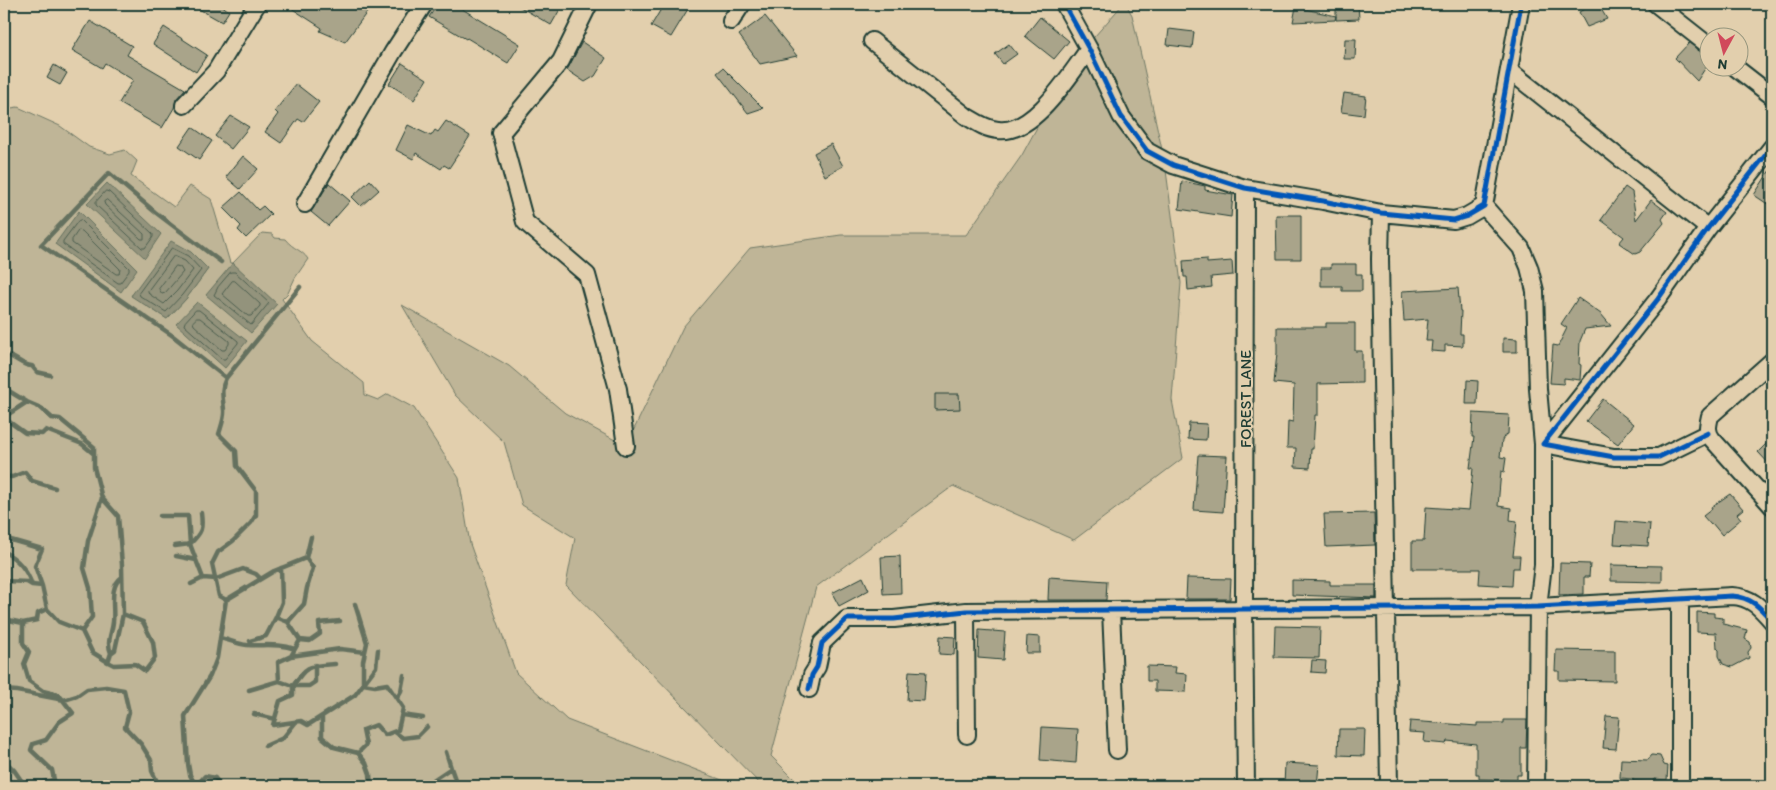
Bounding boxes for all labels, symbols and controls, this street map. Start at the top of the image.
north arrow [1698,28,1748,78]
text: N [1717,55,1728,73]
street label: FOREST LANE [1236,350,1255,448]

